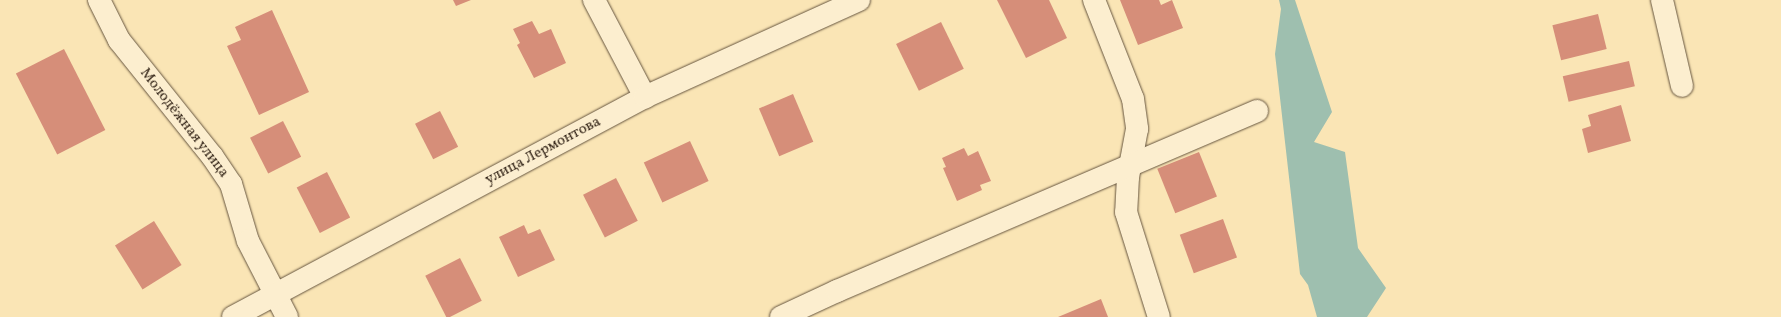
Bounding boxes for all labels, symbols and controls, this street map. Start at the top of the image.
street label: Молодёжная улица [135,64,233,182]
street label: улица Лермонтова [482,113,604,189]

